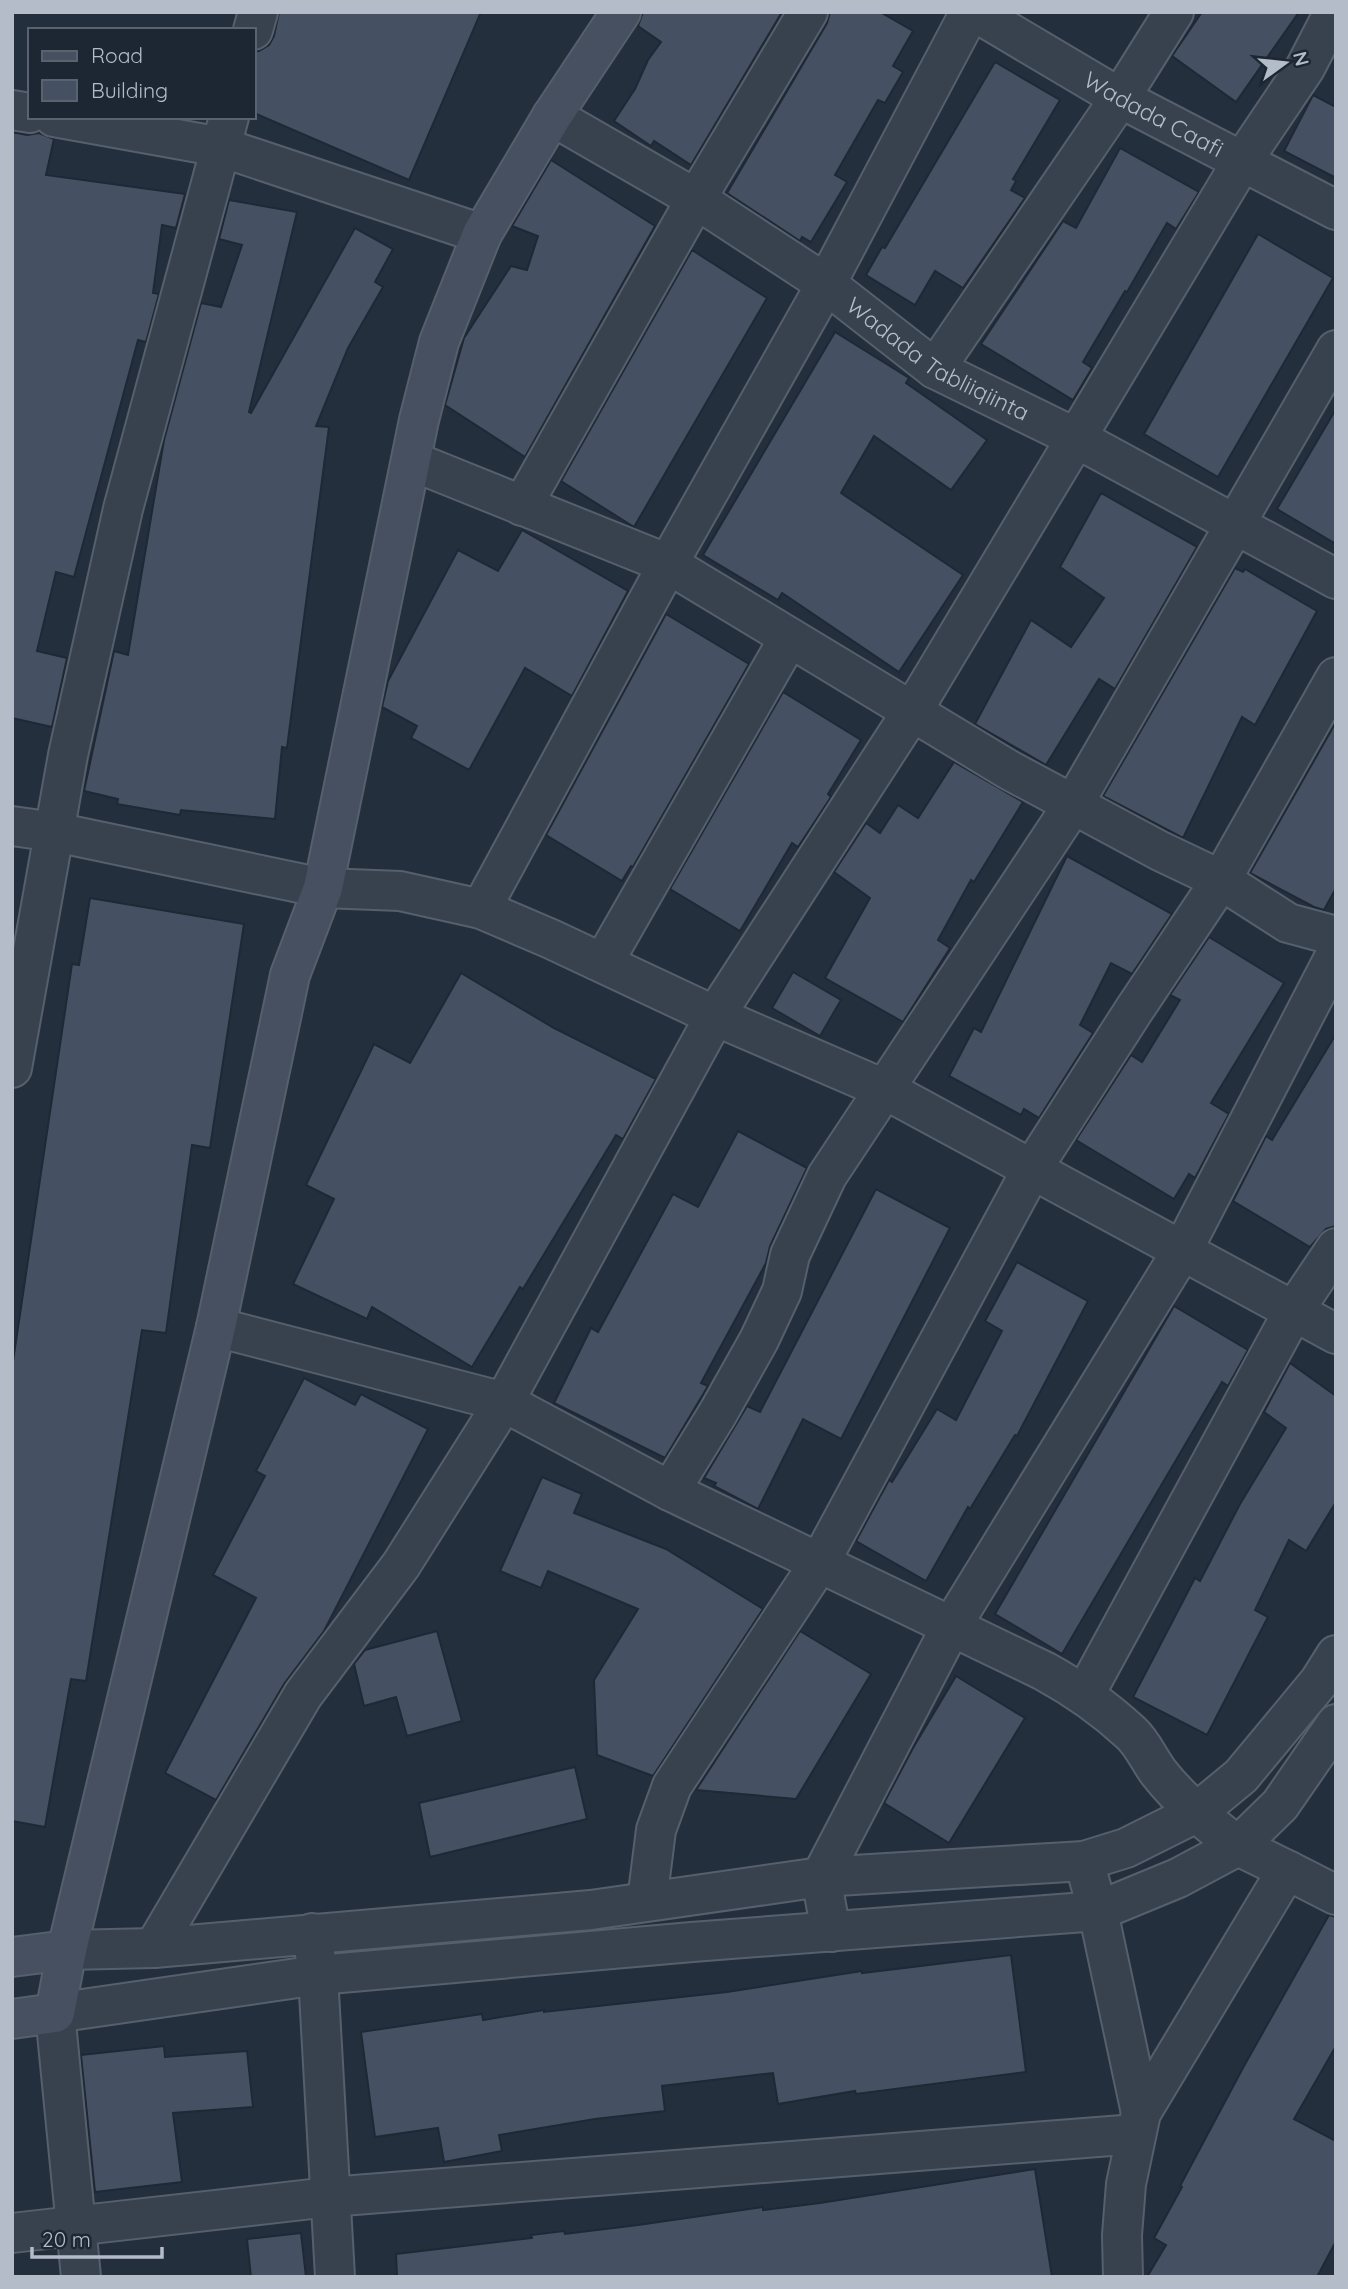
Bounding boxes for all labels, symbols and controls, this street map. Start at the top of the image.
legend [28,28,256,119]
north arrow [1250,28,1320,98]
text: Road [91,42,143,68]
text: N [1288,49,1315,68]
street label: Wadada Caafi [1079,65,1229,163]
text: Building [91,77,168,103]
street label: Wadada Tabliiqiinta [841,290,1034,427]
scale bar [32,2216,161,2260]
text: 20 m [42,2226,91,2252]

